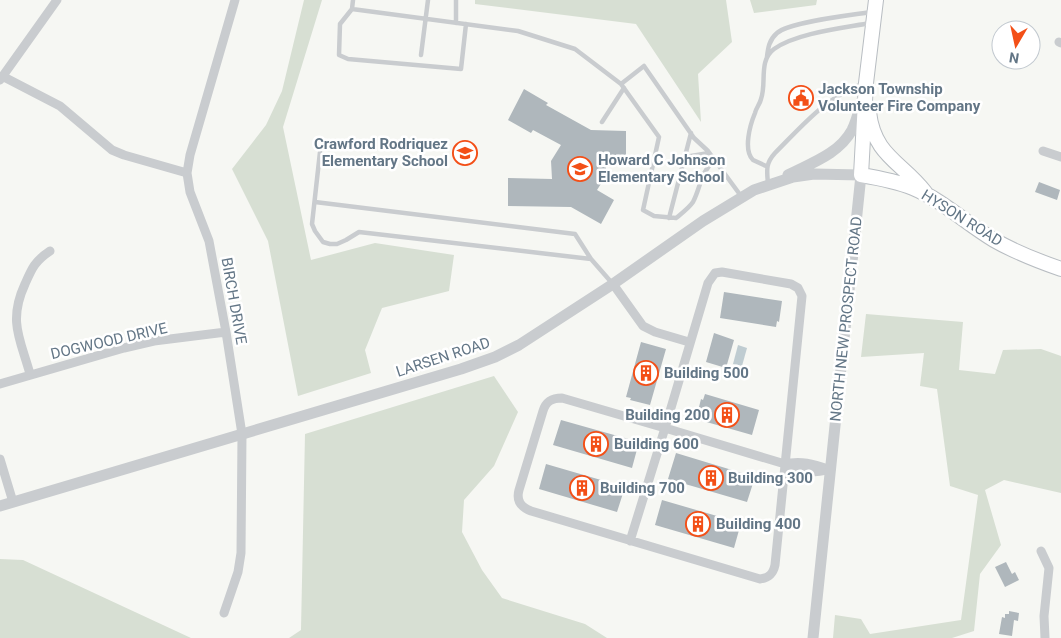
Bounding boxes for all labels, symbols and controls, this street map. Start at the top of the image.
north arrow [991,20,1041,70]
text: N [1008,49,1020,67]
place label: Jackson Township Volunteer Fire Company [818,80,981,115]
public building icon: Jackson Township Volunteer Fire Company [788,85,814,111]
place label: Crawford Rodriquez Elementary School [314,135,448,170]
school or university icon: Crawford Rodriquez Elementary School [452,140,478,166]
place label: Howard C Johnson Elementary School [598,151,725,186]
school or university icon: Howard C Johnson Elementary School [567,156,593,182]
street label: HYSON ROAD [918,186,1006,250]
street label: NORTH NEW PROSPECT ROAD [826,216,866,422]
street label: BIRCH DRIVE [217,256,251,346]
street label: DOGWOOD DRIVE [49,319,170,363]
street label: LARSEN ROAD [394,333,492,381]
building icon: Building 500 [633,360,659,386]
place label: Building 500 [664,364,749,382]
building icon: Building 200 [714,402,740,428]
place label: Building 200 [625,406,710,424]
building icon: Building 600 [583,431,609,457]
place label: Building 600 [614,435,699,453]
building icon: Building 300 [698,465,724,491]
place label: Building 300 [728,469,813,487]
building icon: Building 700 [569,475,595,501]
place label: Building 700 [600,479,685,497]
building icon: Building 400 [685,511,711,537]
place label: Building 400 [716,515,801,533]

